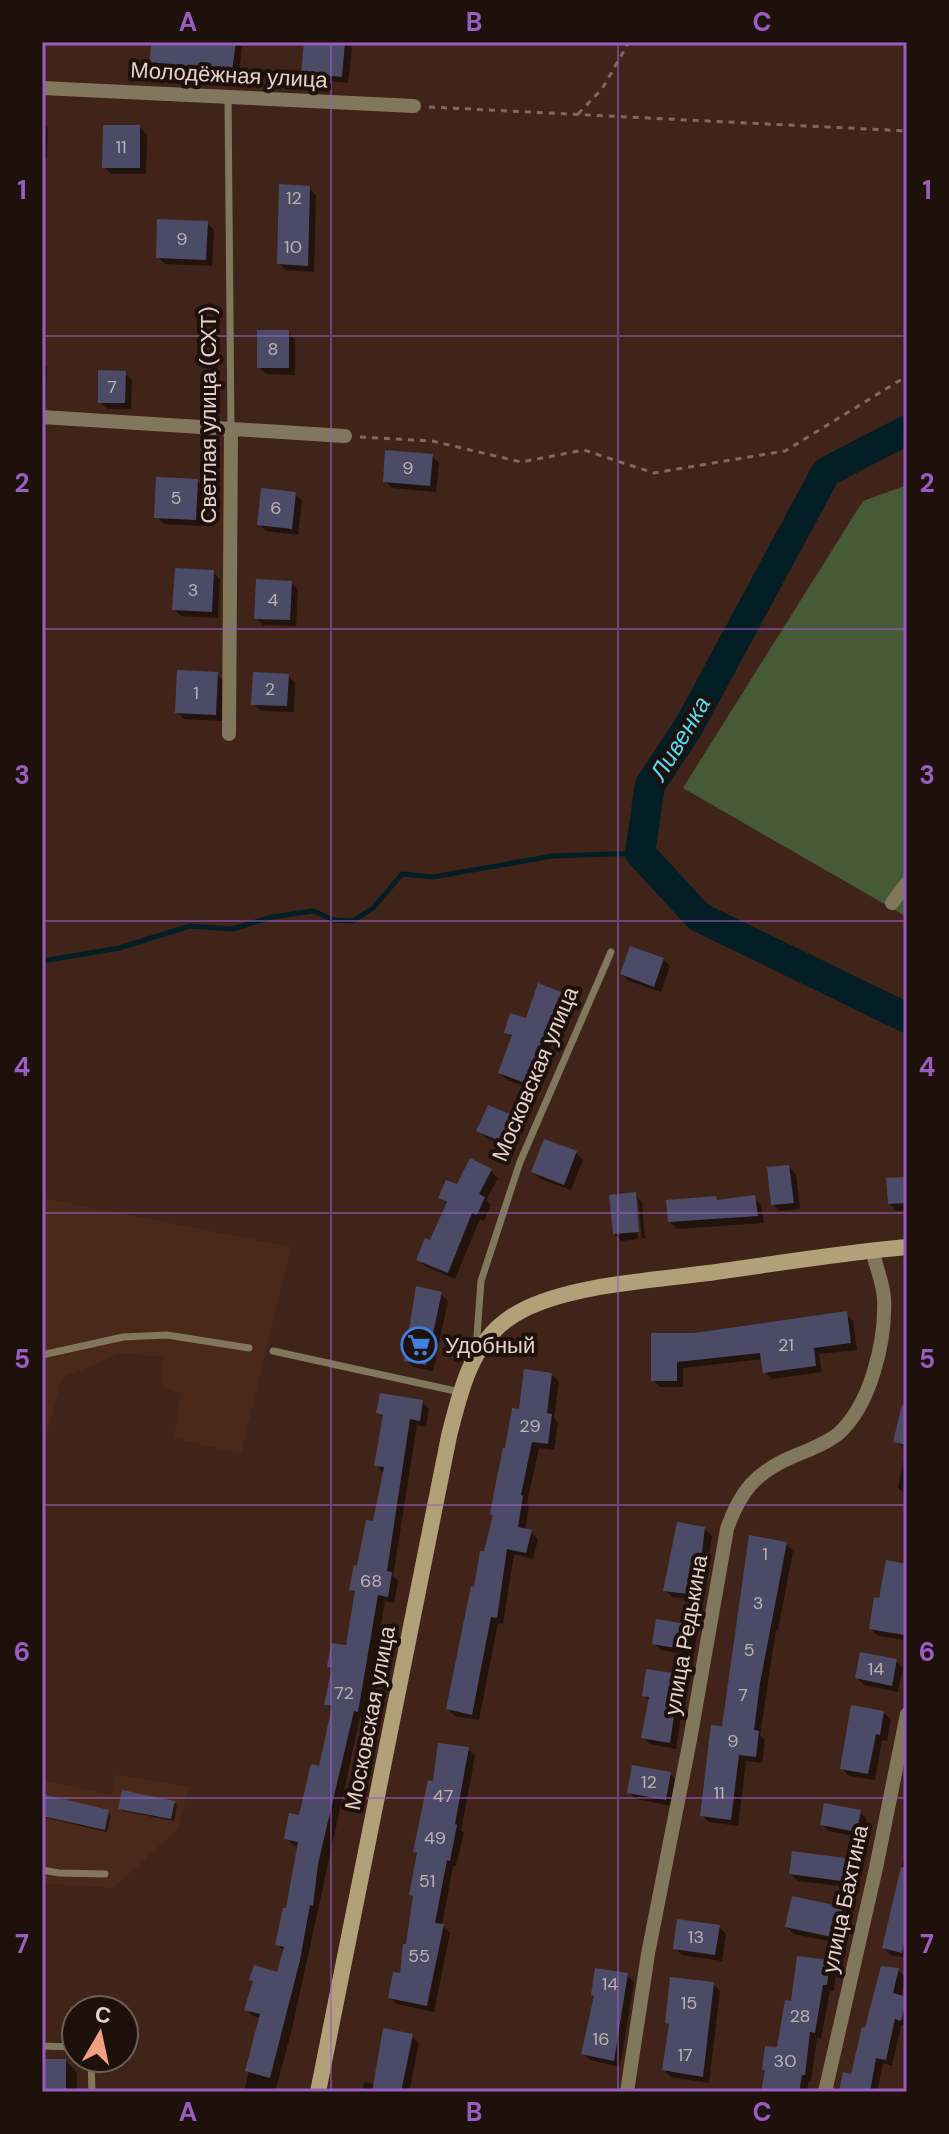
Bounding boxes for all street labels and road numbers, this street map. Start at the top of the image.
street label: Молодёжная улица [130,55,329,95]
street label: Светлая улица (СХТ) [194,307,223,523]
street label: Московская улица [485,982,585,1166]
street label: улица Редькина [658,1552,715,1717]
street label: Московская улица [338,1623,402,1813]
street label: улица Бахтина [815,1822,875,1976]

